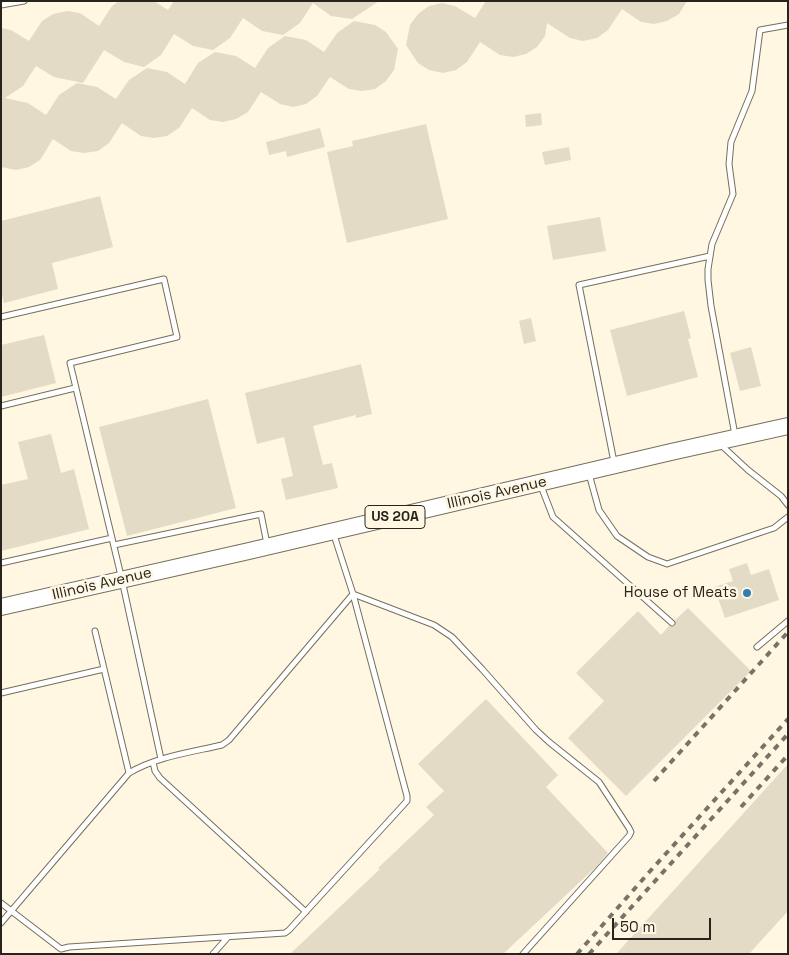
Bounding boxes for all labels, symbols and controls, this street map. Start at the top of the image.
street label: Illinois Avenue [445,473,549,513]
road number: US 20A [365,506,425,528]
street label: Illinois Avenue [50,564,154,604]
place label: House of Meats [624,584,737,602]
marker: House of Meats [741,587,753,599]
scale bar [614,908,713,940]
text: 50 m [620,917,655,936]

